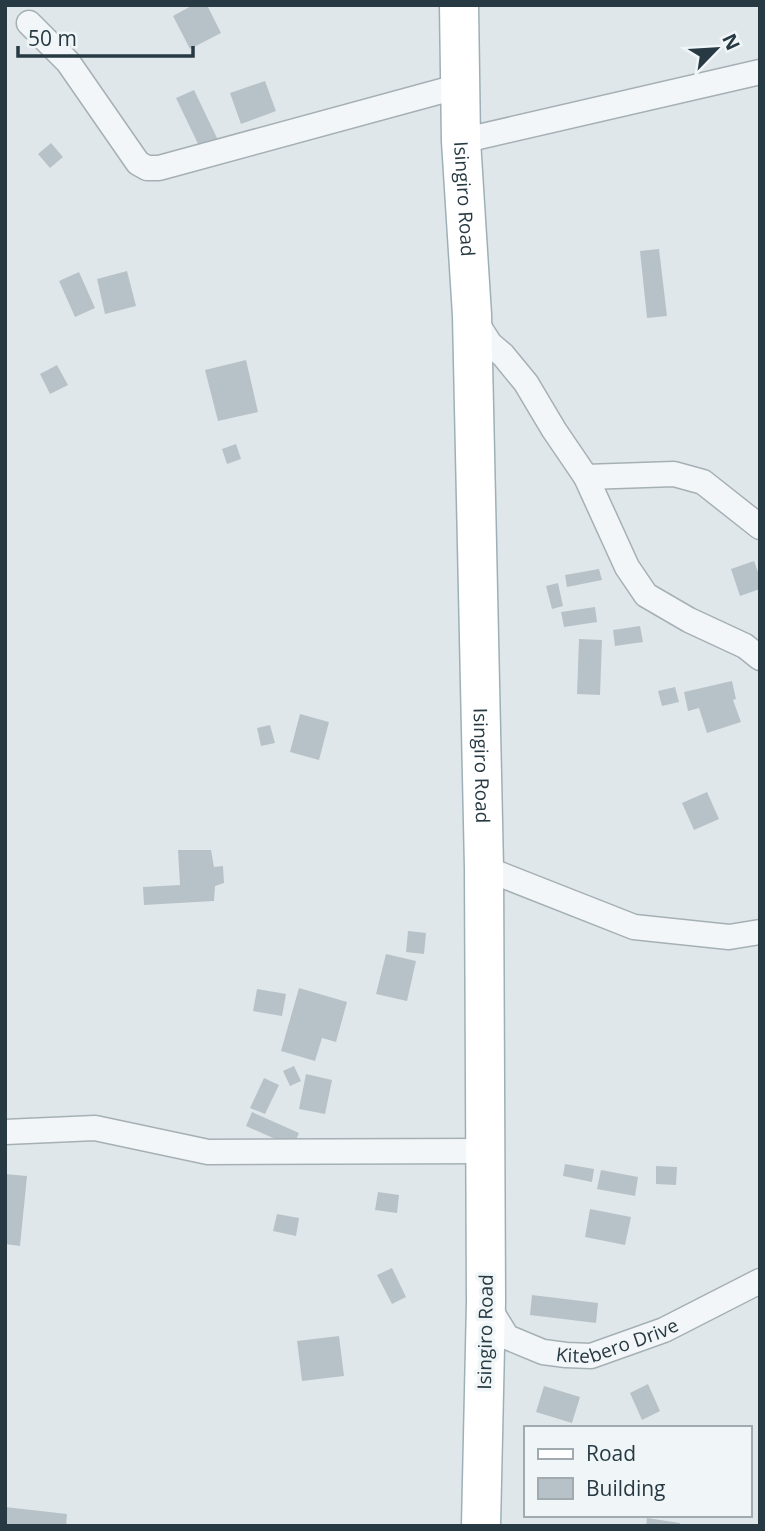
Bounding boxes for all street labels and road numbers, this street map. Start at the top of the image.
street label: Isingiro Road [448,140,481,257]
street label: Isingiro Road [468,708,496,824]
street label: Isingiro Road [471,1274,499,1390]
street label: Kitebero Drive [554,1312,683,1369]

